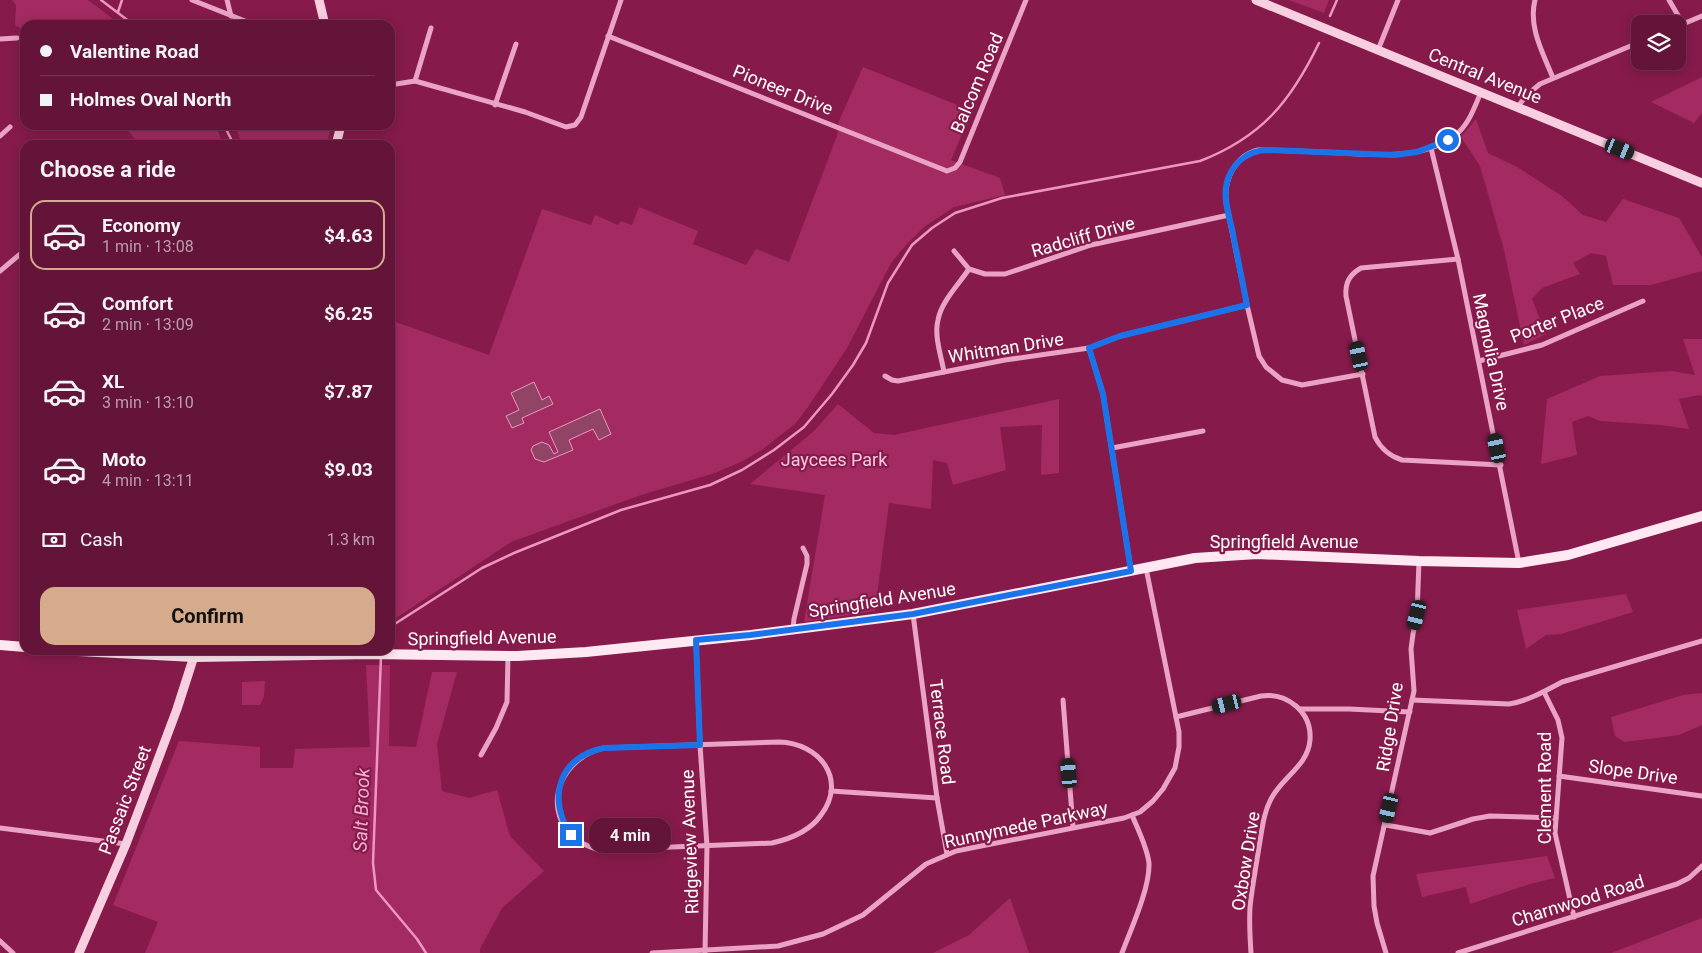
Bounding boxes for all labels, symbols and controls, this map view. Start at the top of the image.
map controls [1631,15,1686,70]
button: layers [1631,15,1686,70]
street label: Balcom Road [946,30,1007,136]
text: Valentine Road [70,40,199,63]
street label: Central Avenue [1425,43,1545,108]
street label: Pioneer Drive [730,60,836,119]
text: Holmes Oval North [70,88,232,111]
route start [1437,129,1459,151]
car [1603,136,1636,162]
text: Choose a ride [40,157,176,182]
street label: Radcliff Drive [1029,212,1137,261]
icon: car [42,213,87,258]
text: Economy [102,214,181,237]
text: $4.63 [324,224,373,247]
text: 1 min · 13:08 [102,237,194,256]
icon: car [42,291,87,336]
street label: Magnolia Drive [1469,291,1514,412]
text: Comfort [102,292,173,315]
street label: Porter Place [1507,292,1607,347]
text: $6.25 [324,302,373,325]
text: 2 min · 13:09 [102,315,194,334]
street label: Whitman Drive [947,328,1065,367]
car [1348,340,1369,372]
icon: car [42,369,87,414]
text: XL [102,370,124,393]
text: $7.87 [324,380,373,403]
text: 3 min · 13:10 [102,393,194,412]
car [1486,432,1507,464]
icon: car [42,447,87,492]
text: Moto [102,448,146,471]
park label: Jaycees Park [781,449,888,470]
text: $9.03 [324,458,373,481]
text: 4 min · 13:11 [102,471,194,490]
icon: cash [40,526,68,554]
text: Cash [80,528,123,551]
text: 1.3 km [327,530,375,549]
street label: Springfield Avenue [1210,531,1358,552]
street label: Springfield Avenue [807,578,957,622]
button: Confirm [40,587,375,645]
car [1406,599,1427,631]
street label: Springfield Avenue [407,626,557,649]
street label: Terrace Road [926,678,959,786]
street label: Ridge Drive [1372,681,1407,773]
car [1210,693,1243,715]
street label: Clement Road [1534,732,1555,844]
street label: Passaic Street [94,742,155,857]
street label: Slope Drive [1587,755,1679,788]
car [1060,757,1077,789]
water label: Salt Brook [349,767,374,852]
street label: Ridgeview Avenue [676,769,703,915]
car [1378,792,1399,824]
street label: Runnymede Parkway [942,797,1110,852]
street label: Oxbow Drive [1227,810,1264,912]
callout: 4 min [588,818,671,852]
route end [560,824,582,846]
text: 4 min [610,826,650,845]
street label: Charnwood Road [1509,870,1647,931]

